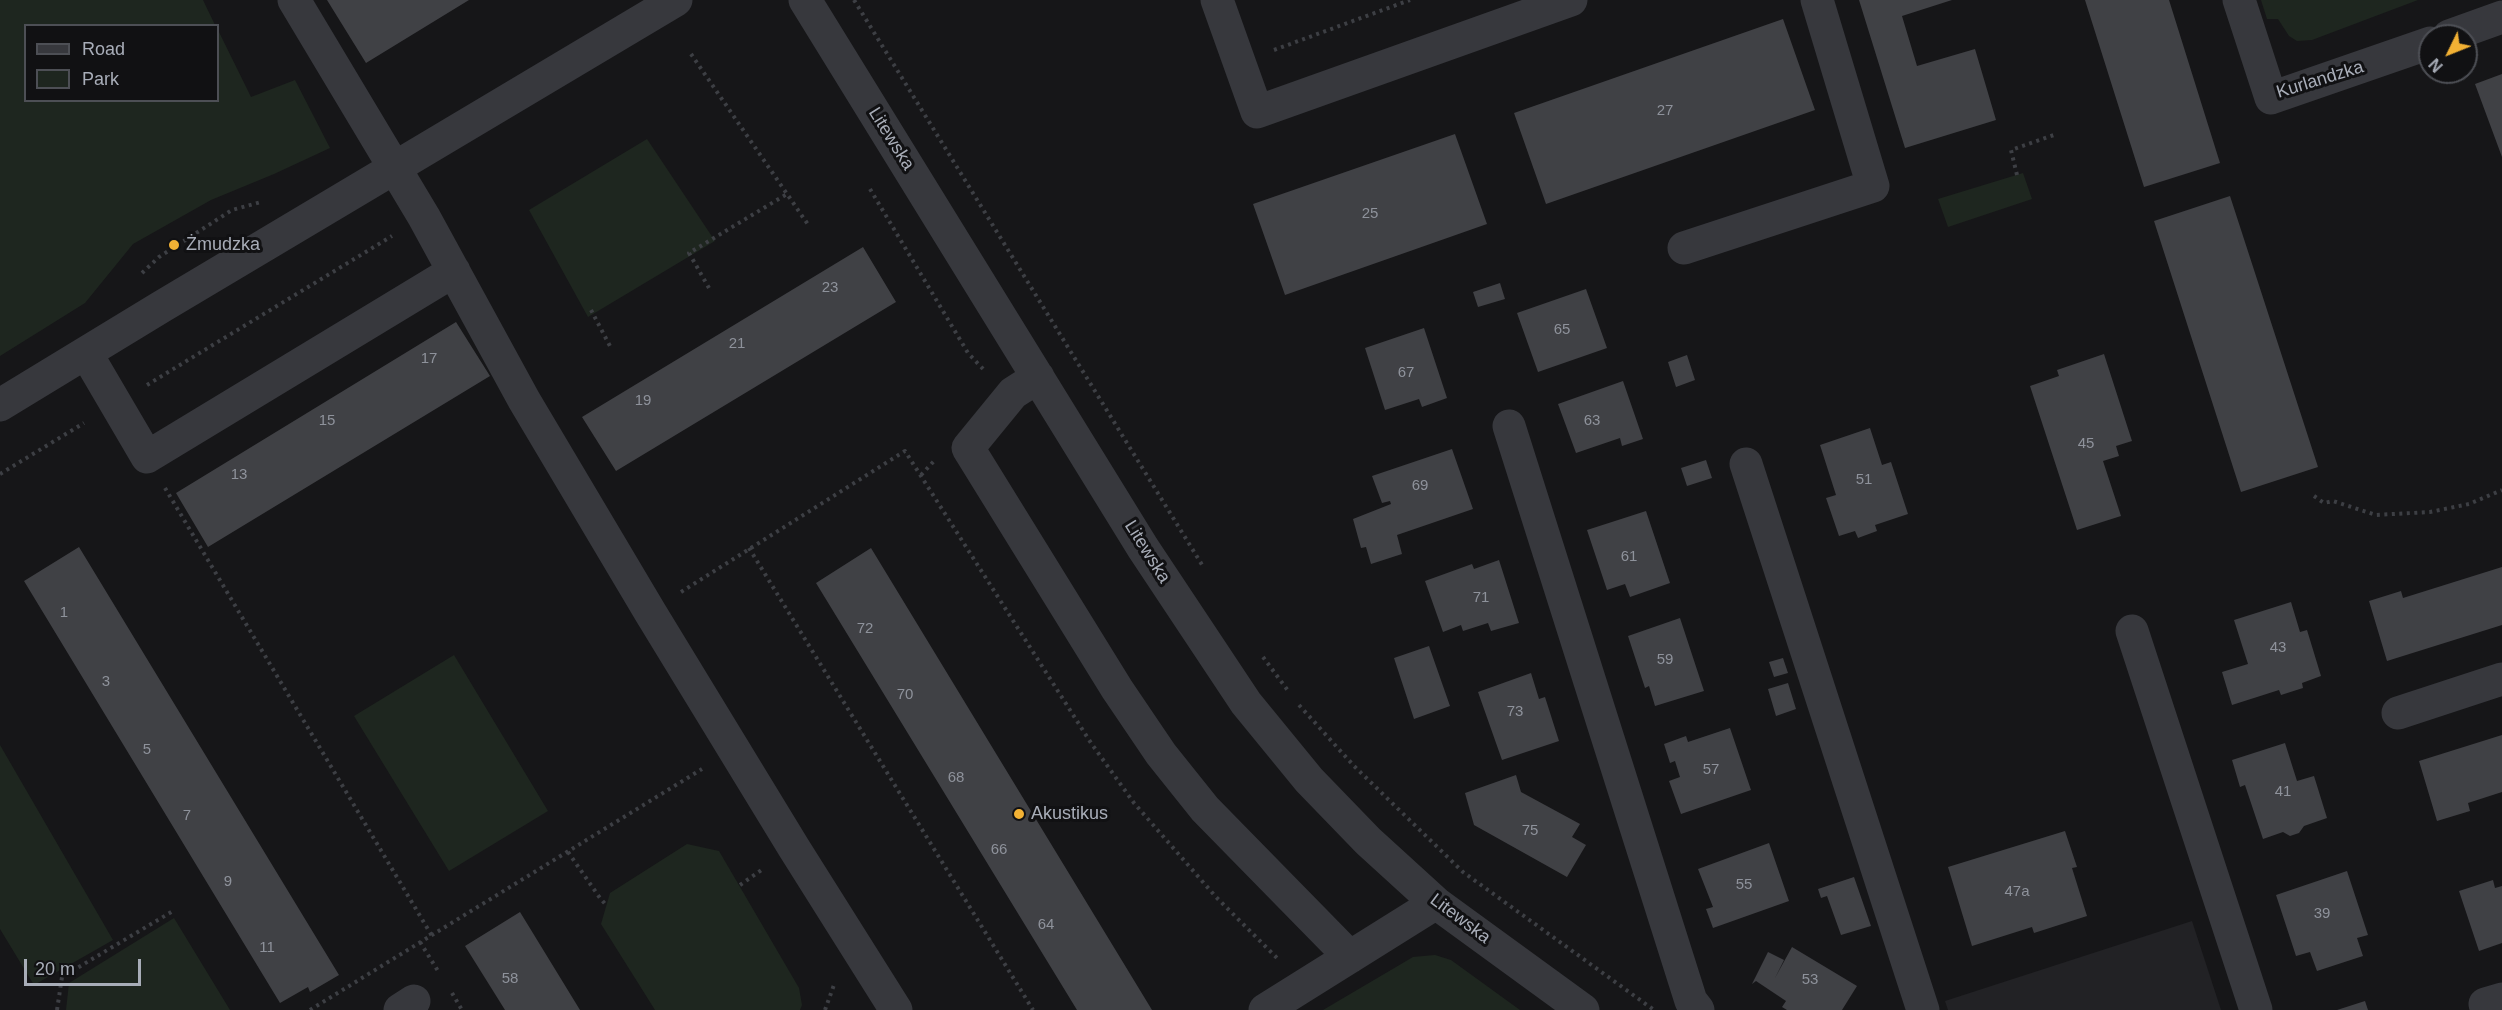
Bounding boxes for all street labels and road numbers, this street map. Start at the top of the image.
street label: Kurlandzka [2274,57,2366,103]
street label: Litewska [863,104,919,174]
street label: Litewska [1119,517,1175,587]
street label: Litewska [1426,889,1494,949]

